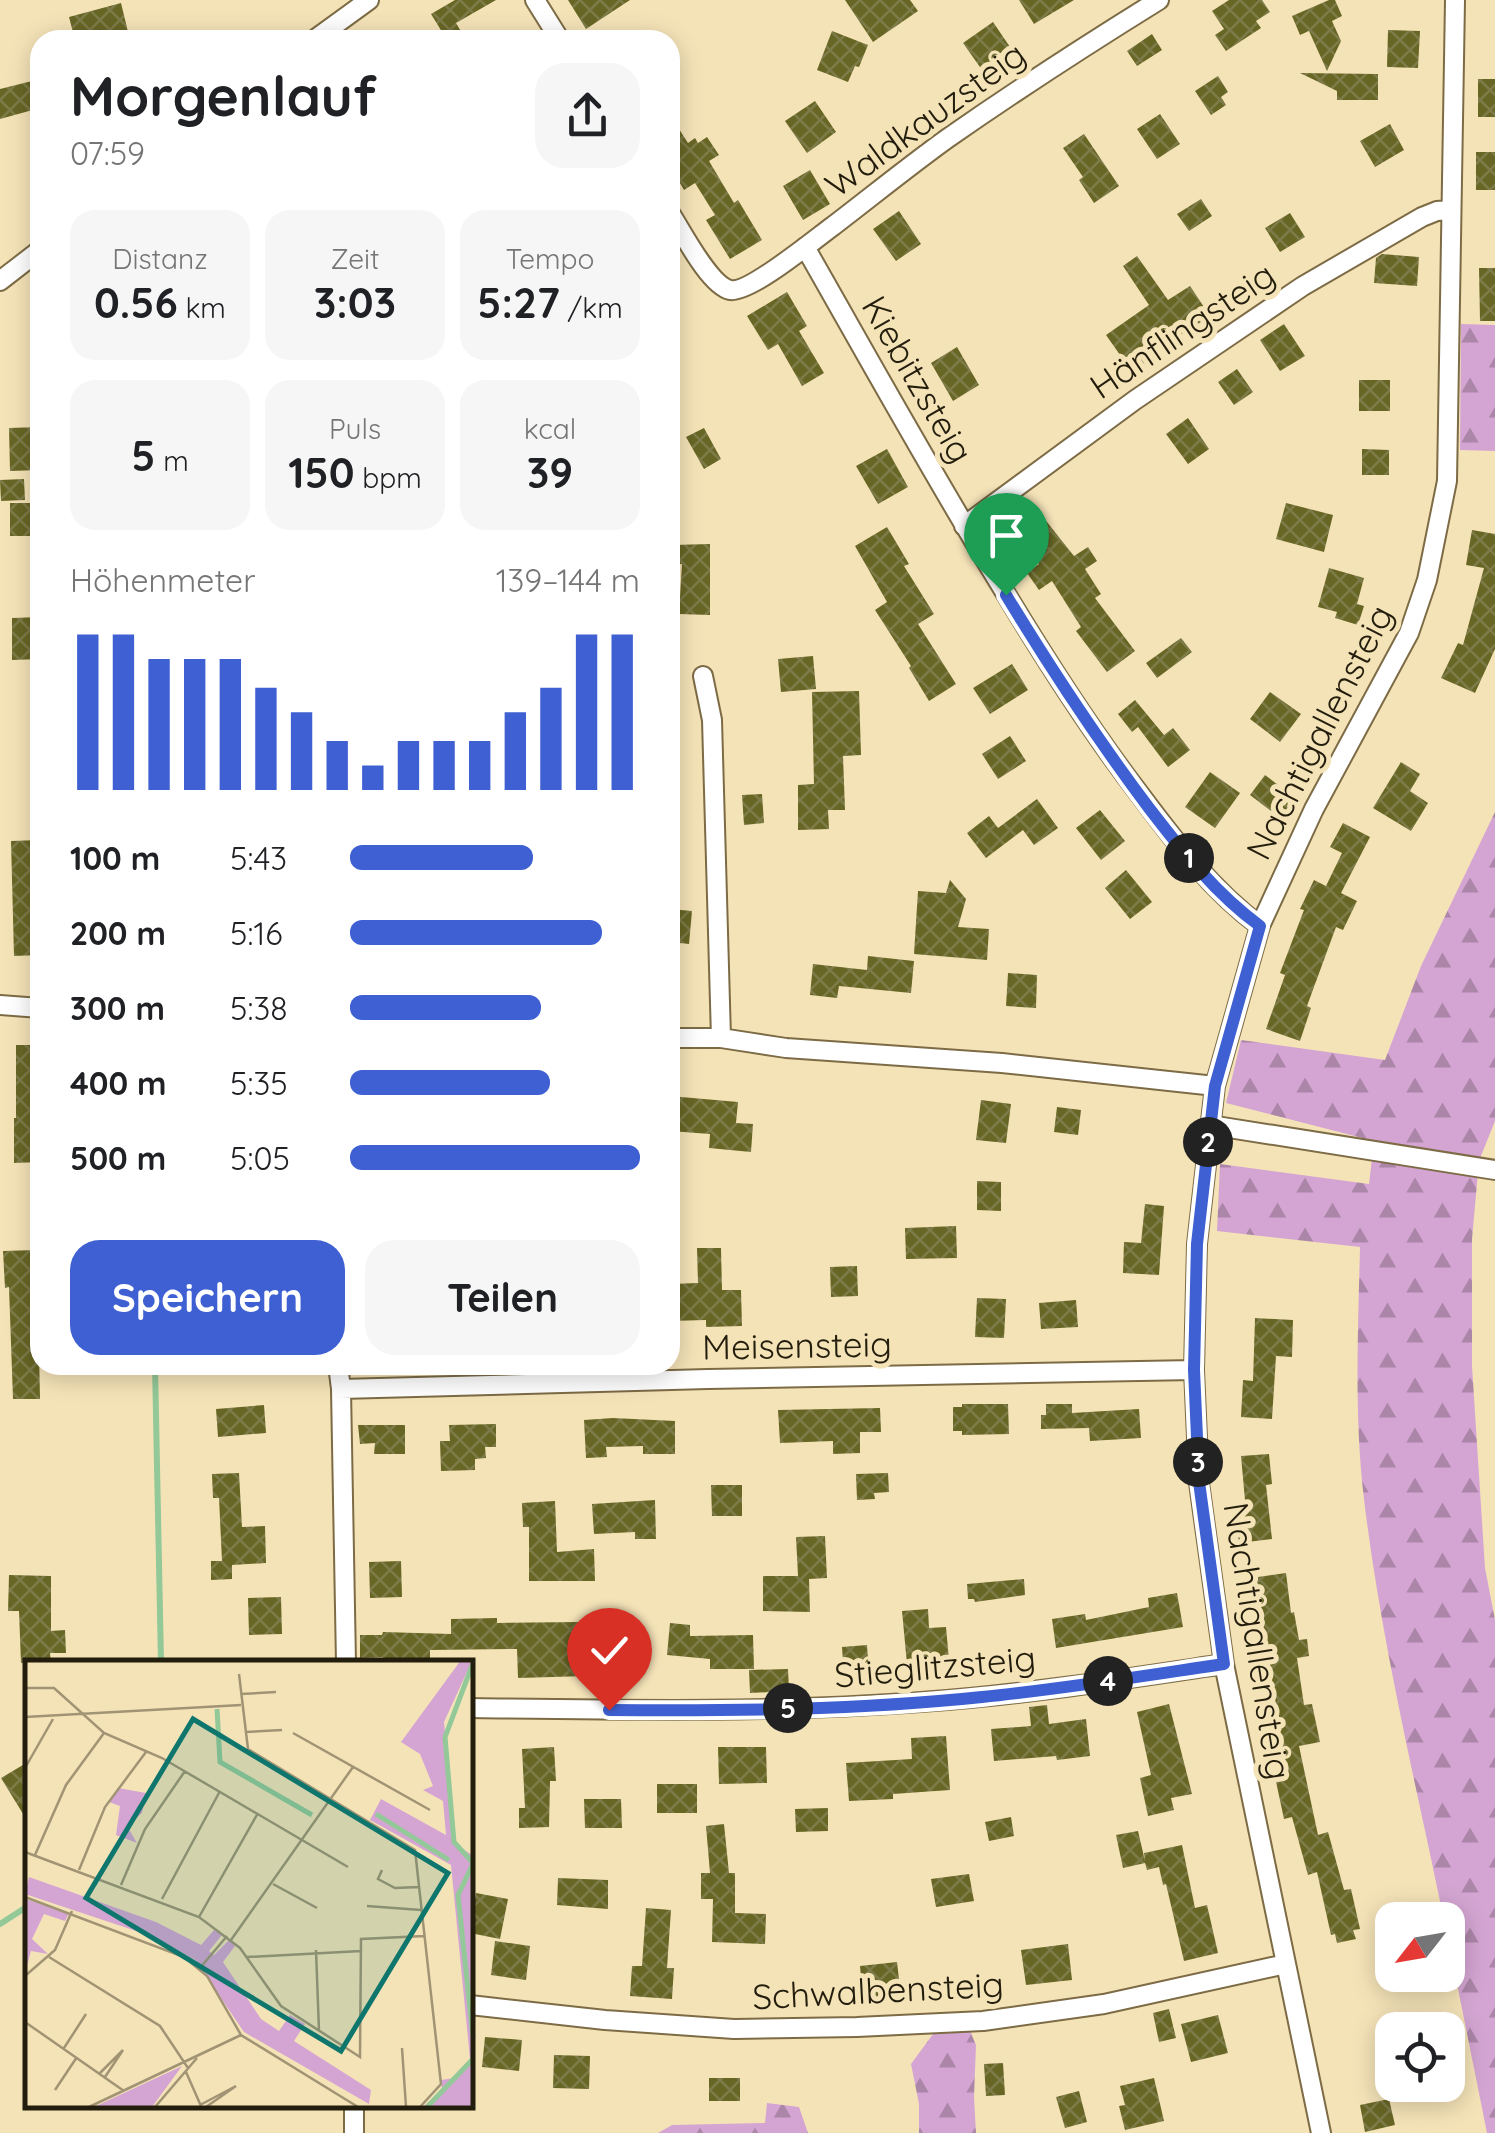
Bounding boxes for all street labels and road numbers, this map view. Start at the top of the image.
street label: Waldkauzsteig [816,32,1034,206]
street label: Hänflingsteig [1081,252,1283,408]
street label: Kiebitzsteig [853,288,983,470]
street label: Nachtigallensteig [1236,597,1402,867]
street label: Meisensteig [702,1321,892,1369]
street label: Nachtigallensteig [1214,1499,1302,1783]
street label: Stieglitzsteig [833,1635,1037,1697]
street label: Schwalbensteig [751,1961,1005,2019]

